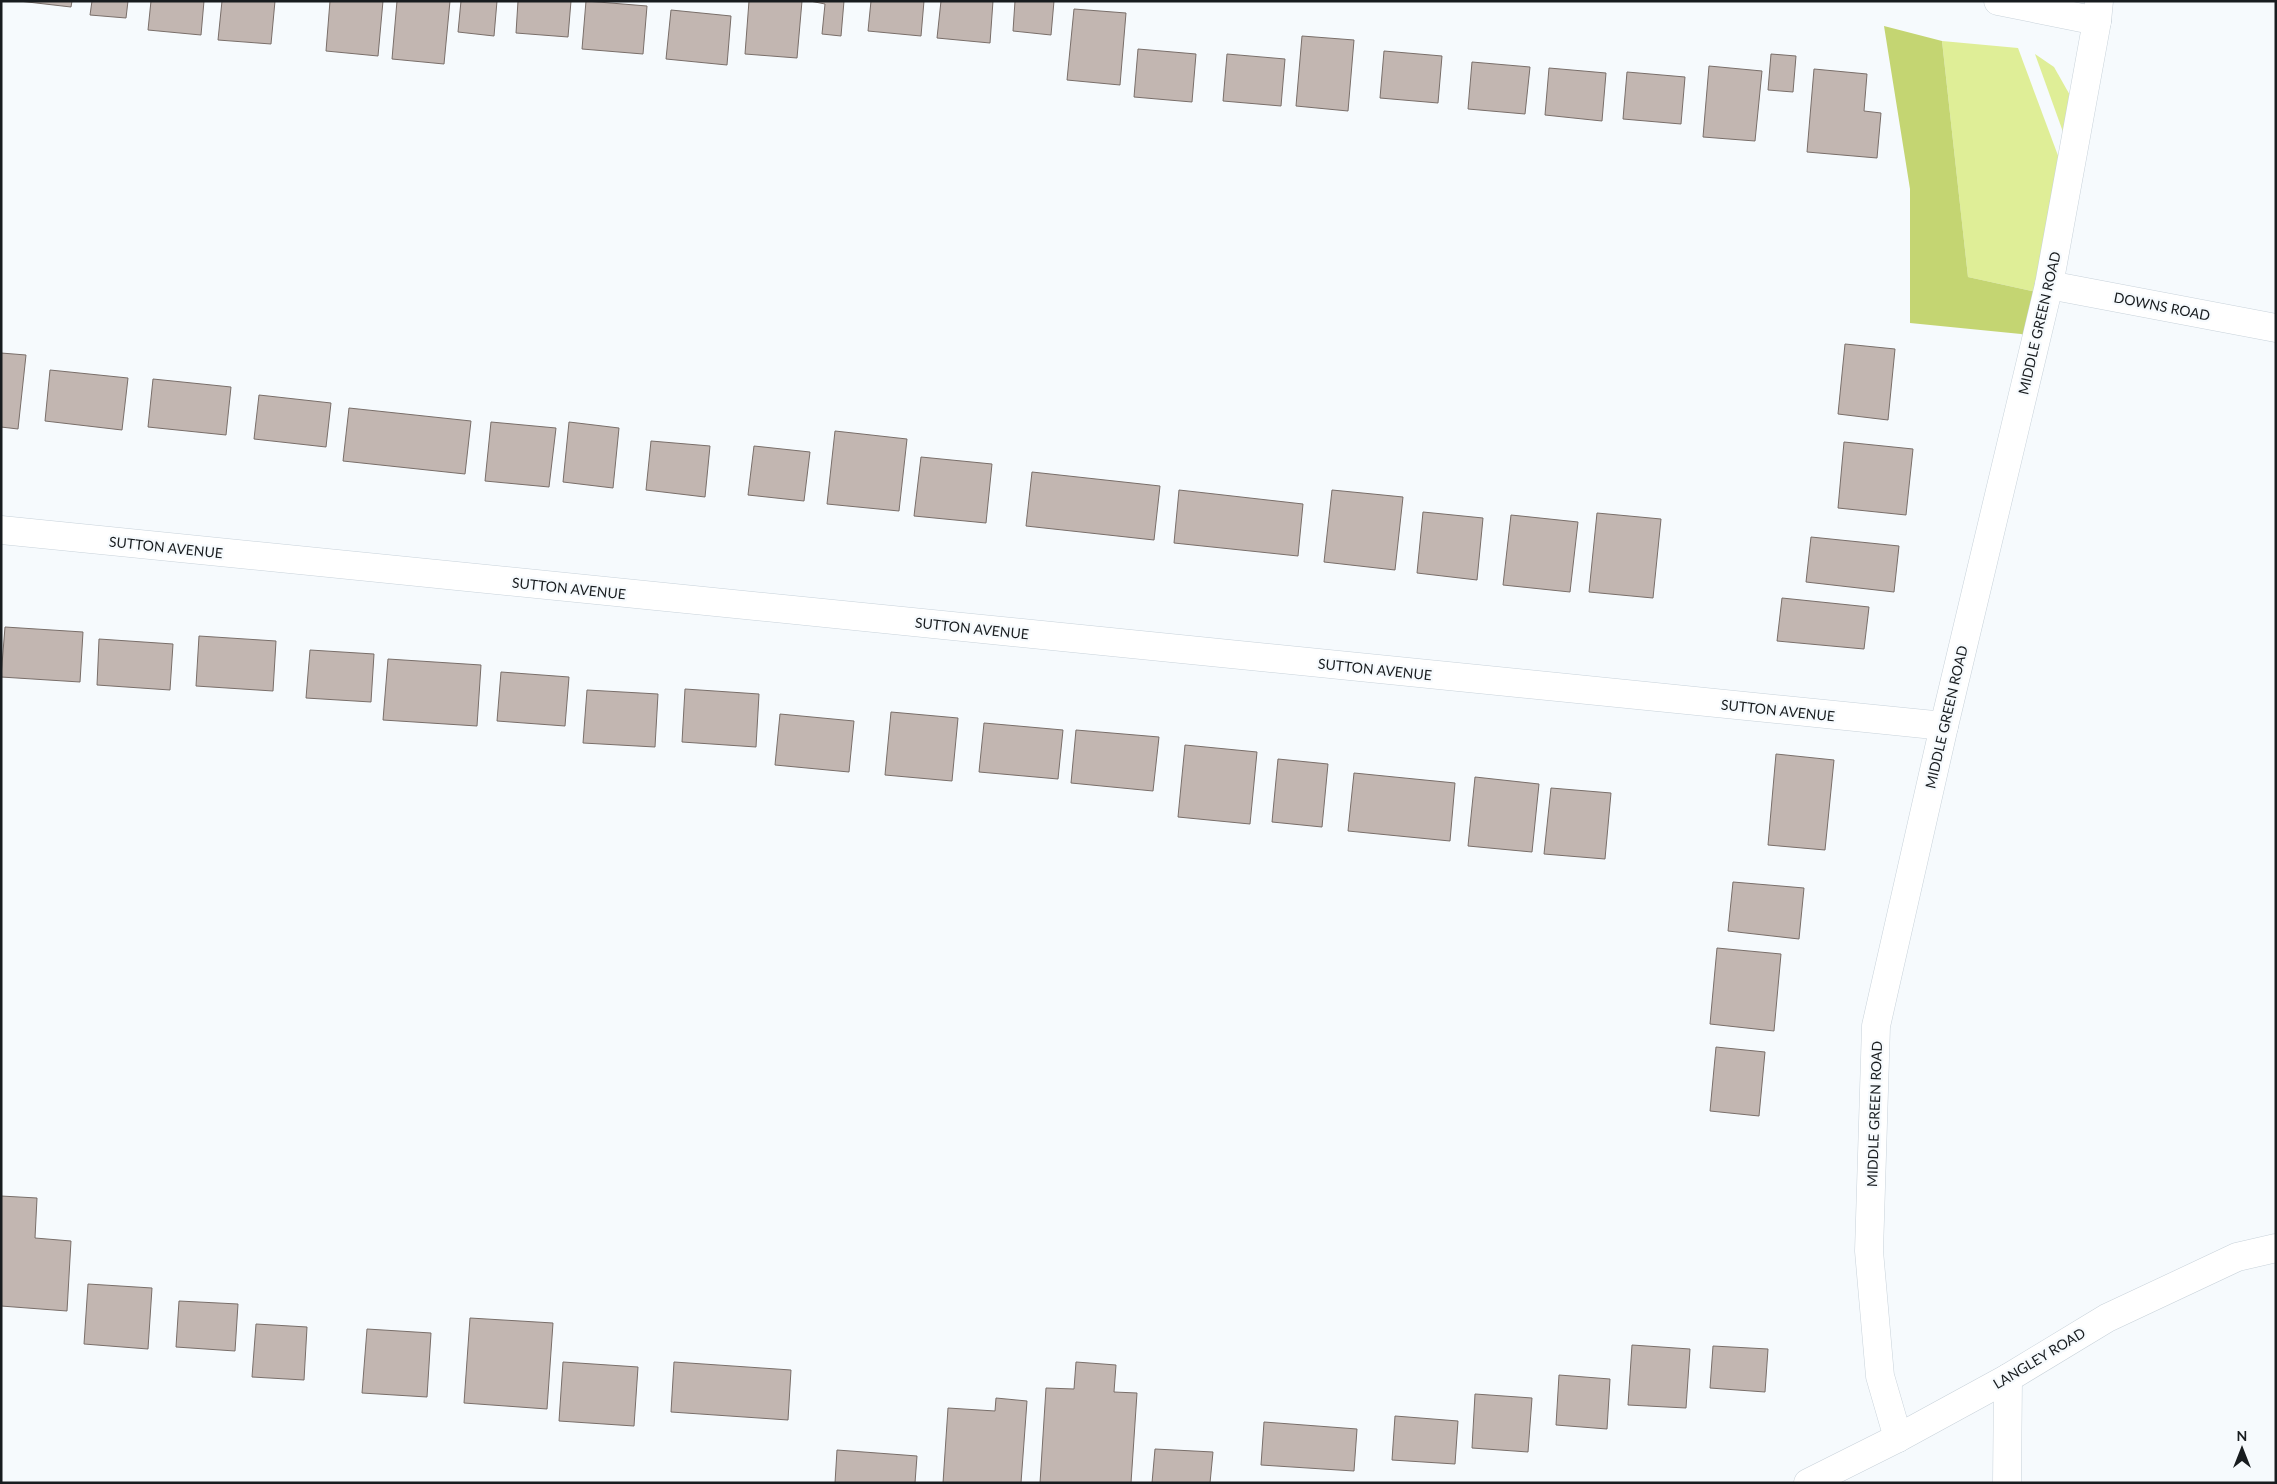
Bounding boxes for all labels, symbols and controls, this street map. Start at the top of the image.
street label: MIDDLE GREEN ROAD [2014,250,2064,396]
street label: DOWNS ROAD [2112,288,2212,324]
street label: SUTTON AVENUE [108,533,224,561]
street label: SUTTON AVENUE [511,574,627,602]
street label: SUTTON AVENUE [914,614,1030,642]
street label: MIDDLE GREEN ROAD [1921,644,1971,790]
street label: SUTTON AVENUE [1317,655,1433,683]
street label: SUTTON AVENUE [1720,696,1836,724]
street label: MIDDLE GREEN ROAD [1863,1041,1885,1187]
street label: LANGLEY ROAD [1990,1324,2088,1392]
north arrow [2217,1424,2267,1474]
text: N [2237,1427,2247,1444]

